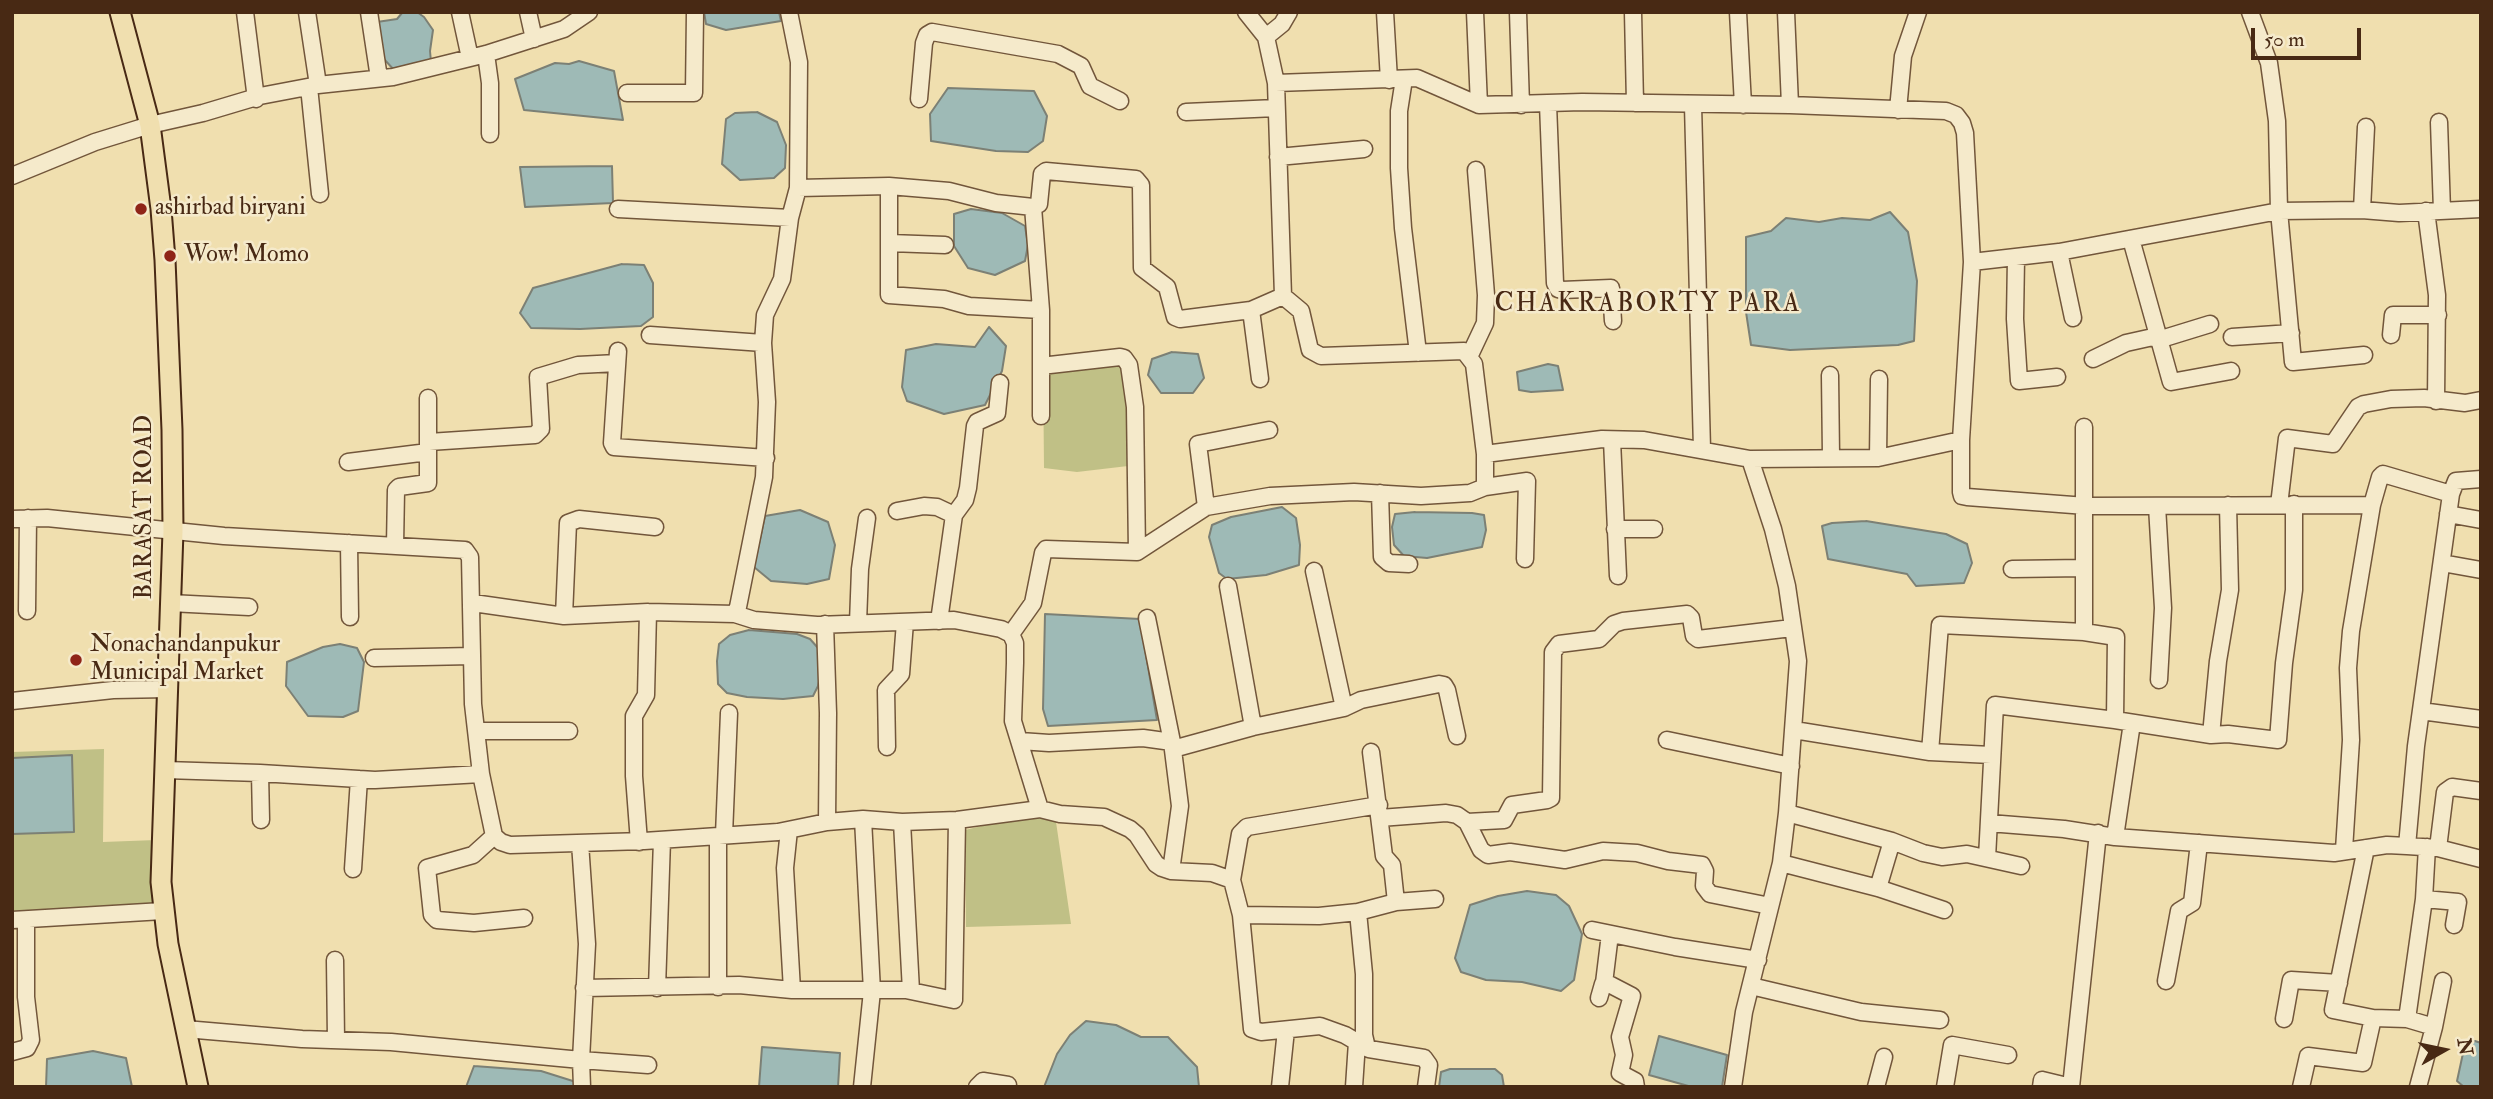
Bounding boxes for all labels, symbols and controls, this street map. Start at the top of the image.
scale bar [2255,14,2365,58]
text: 50 m [2264,26,2305,53]
place label: ashirbad biryani [155,195,306,223]
marker: ashirbad biryani [133,201,149,217]
place label: Wow! Momo [184,242,309,270]
marker: Wow! Momo [162,248,178,264]
district label: CHAKRABORTY PARA [1496,289,1800,321]
street label: BARASAT ROAD [132,415,160,599]
place label: Nonachandanpukur Municipal Market [90,632,280,688]
marker: Nonachandanpukur Municipal Market [68,652,84,668]
north arrow [2409,1015,2479,1085]
text: N [2452,1036,2478,1057]

